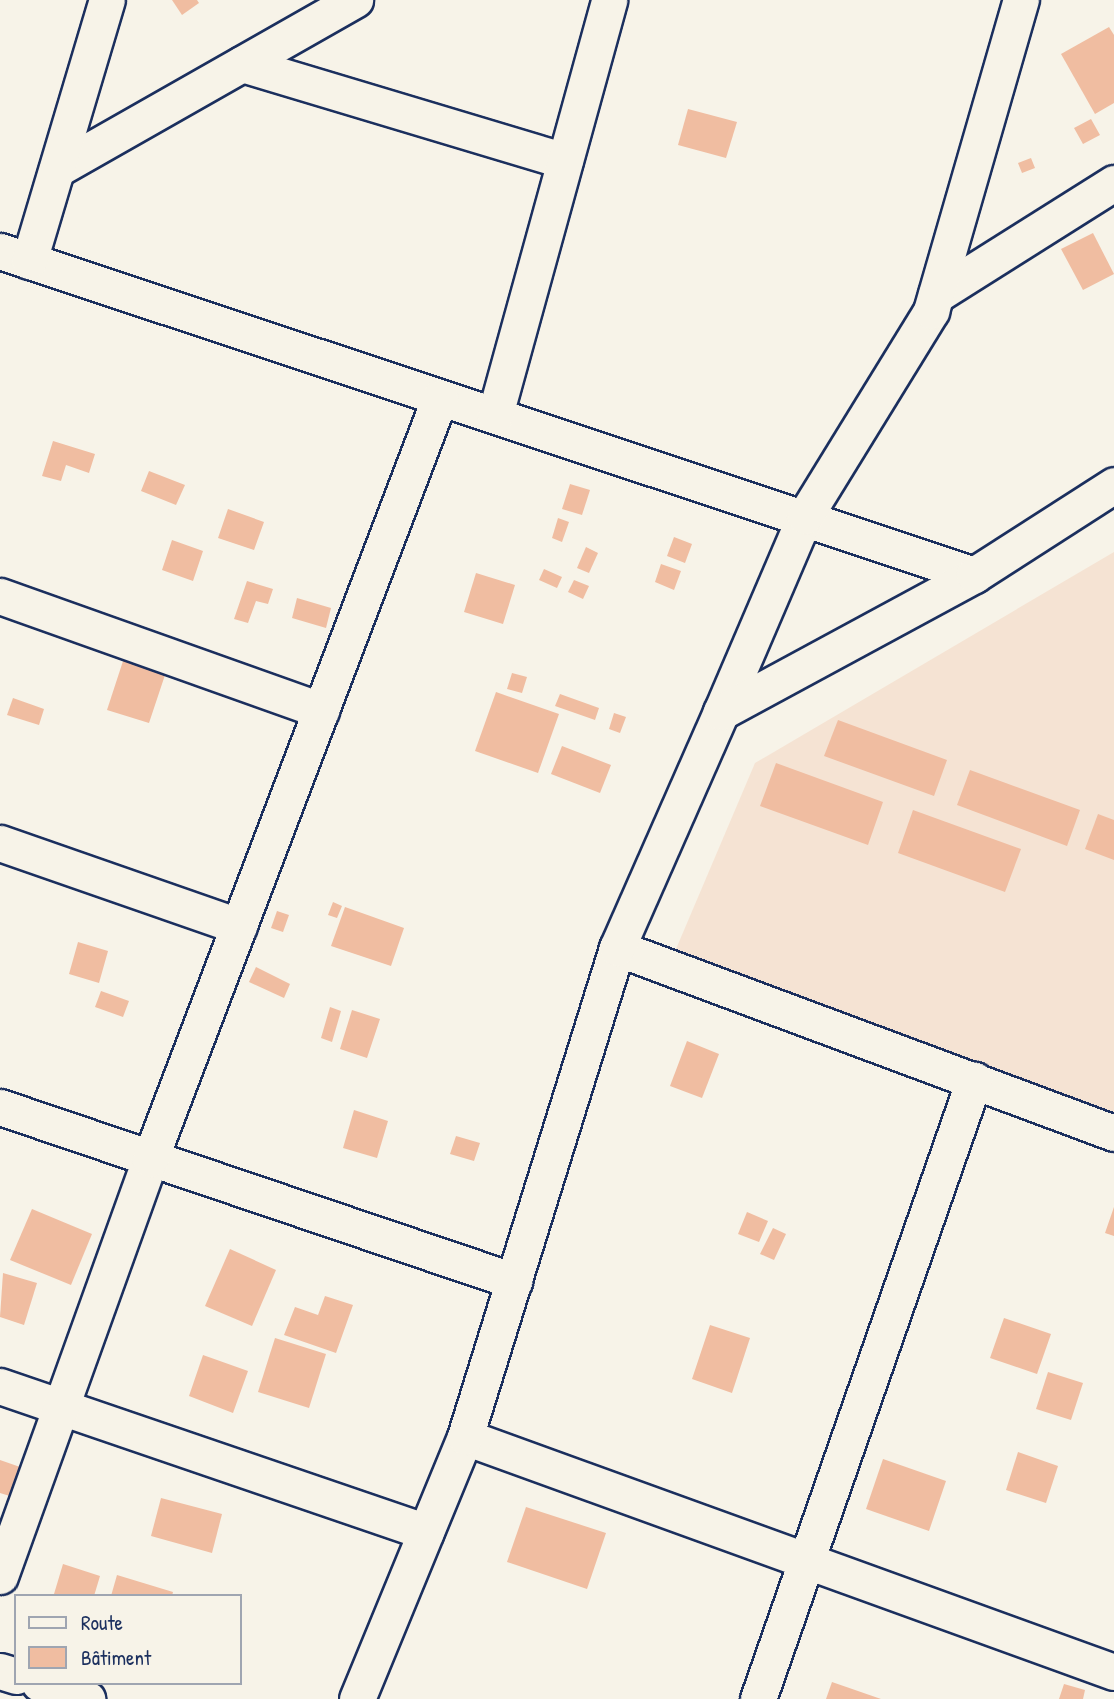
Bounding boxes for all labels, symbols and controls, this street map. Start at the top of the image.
legend [14,1594,242,1685]
text: Route [81,1608,123,1637]
text: Bâtiment [81,1643,151,1672]

